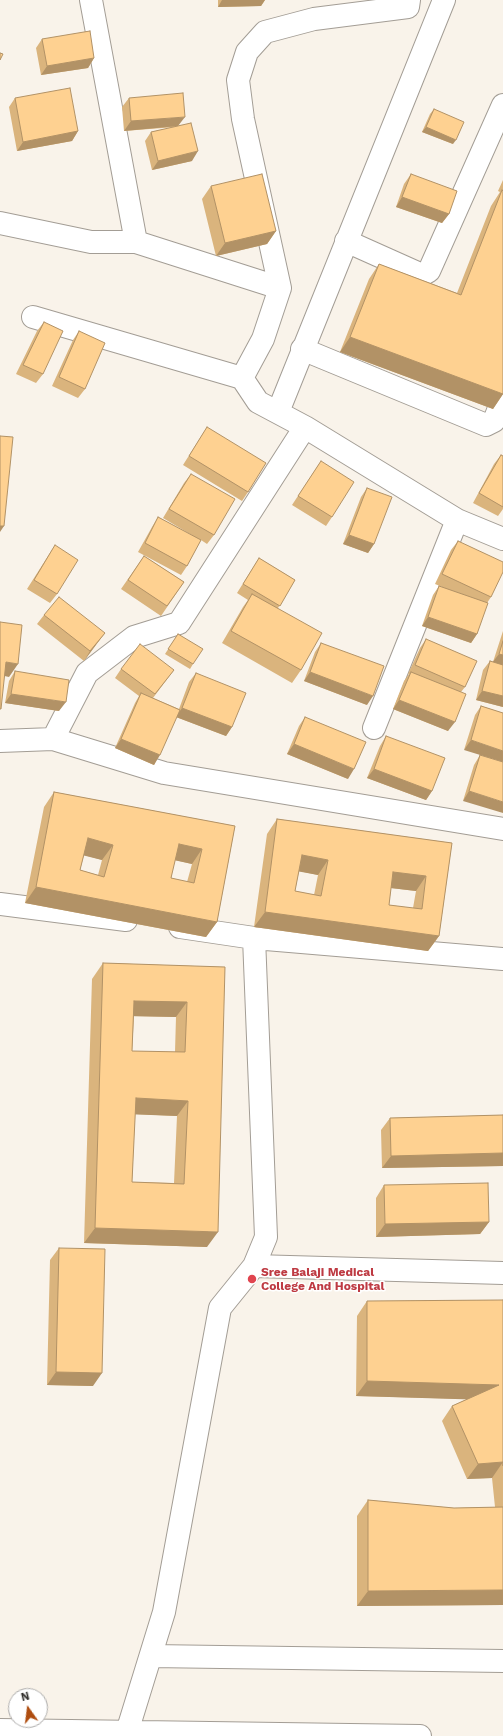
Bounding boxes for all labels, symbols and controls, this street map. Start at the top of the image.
place label: Sree Balaji Medical College And Hospital [261,1265,384,1293]
marker: Sree Balaji Medical College And Hospital [246,1273,258,1285]
north arrow [8,1688,48,1728]
text: N [20,1690,31,1704]

